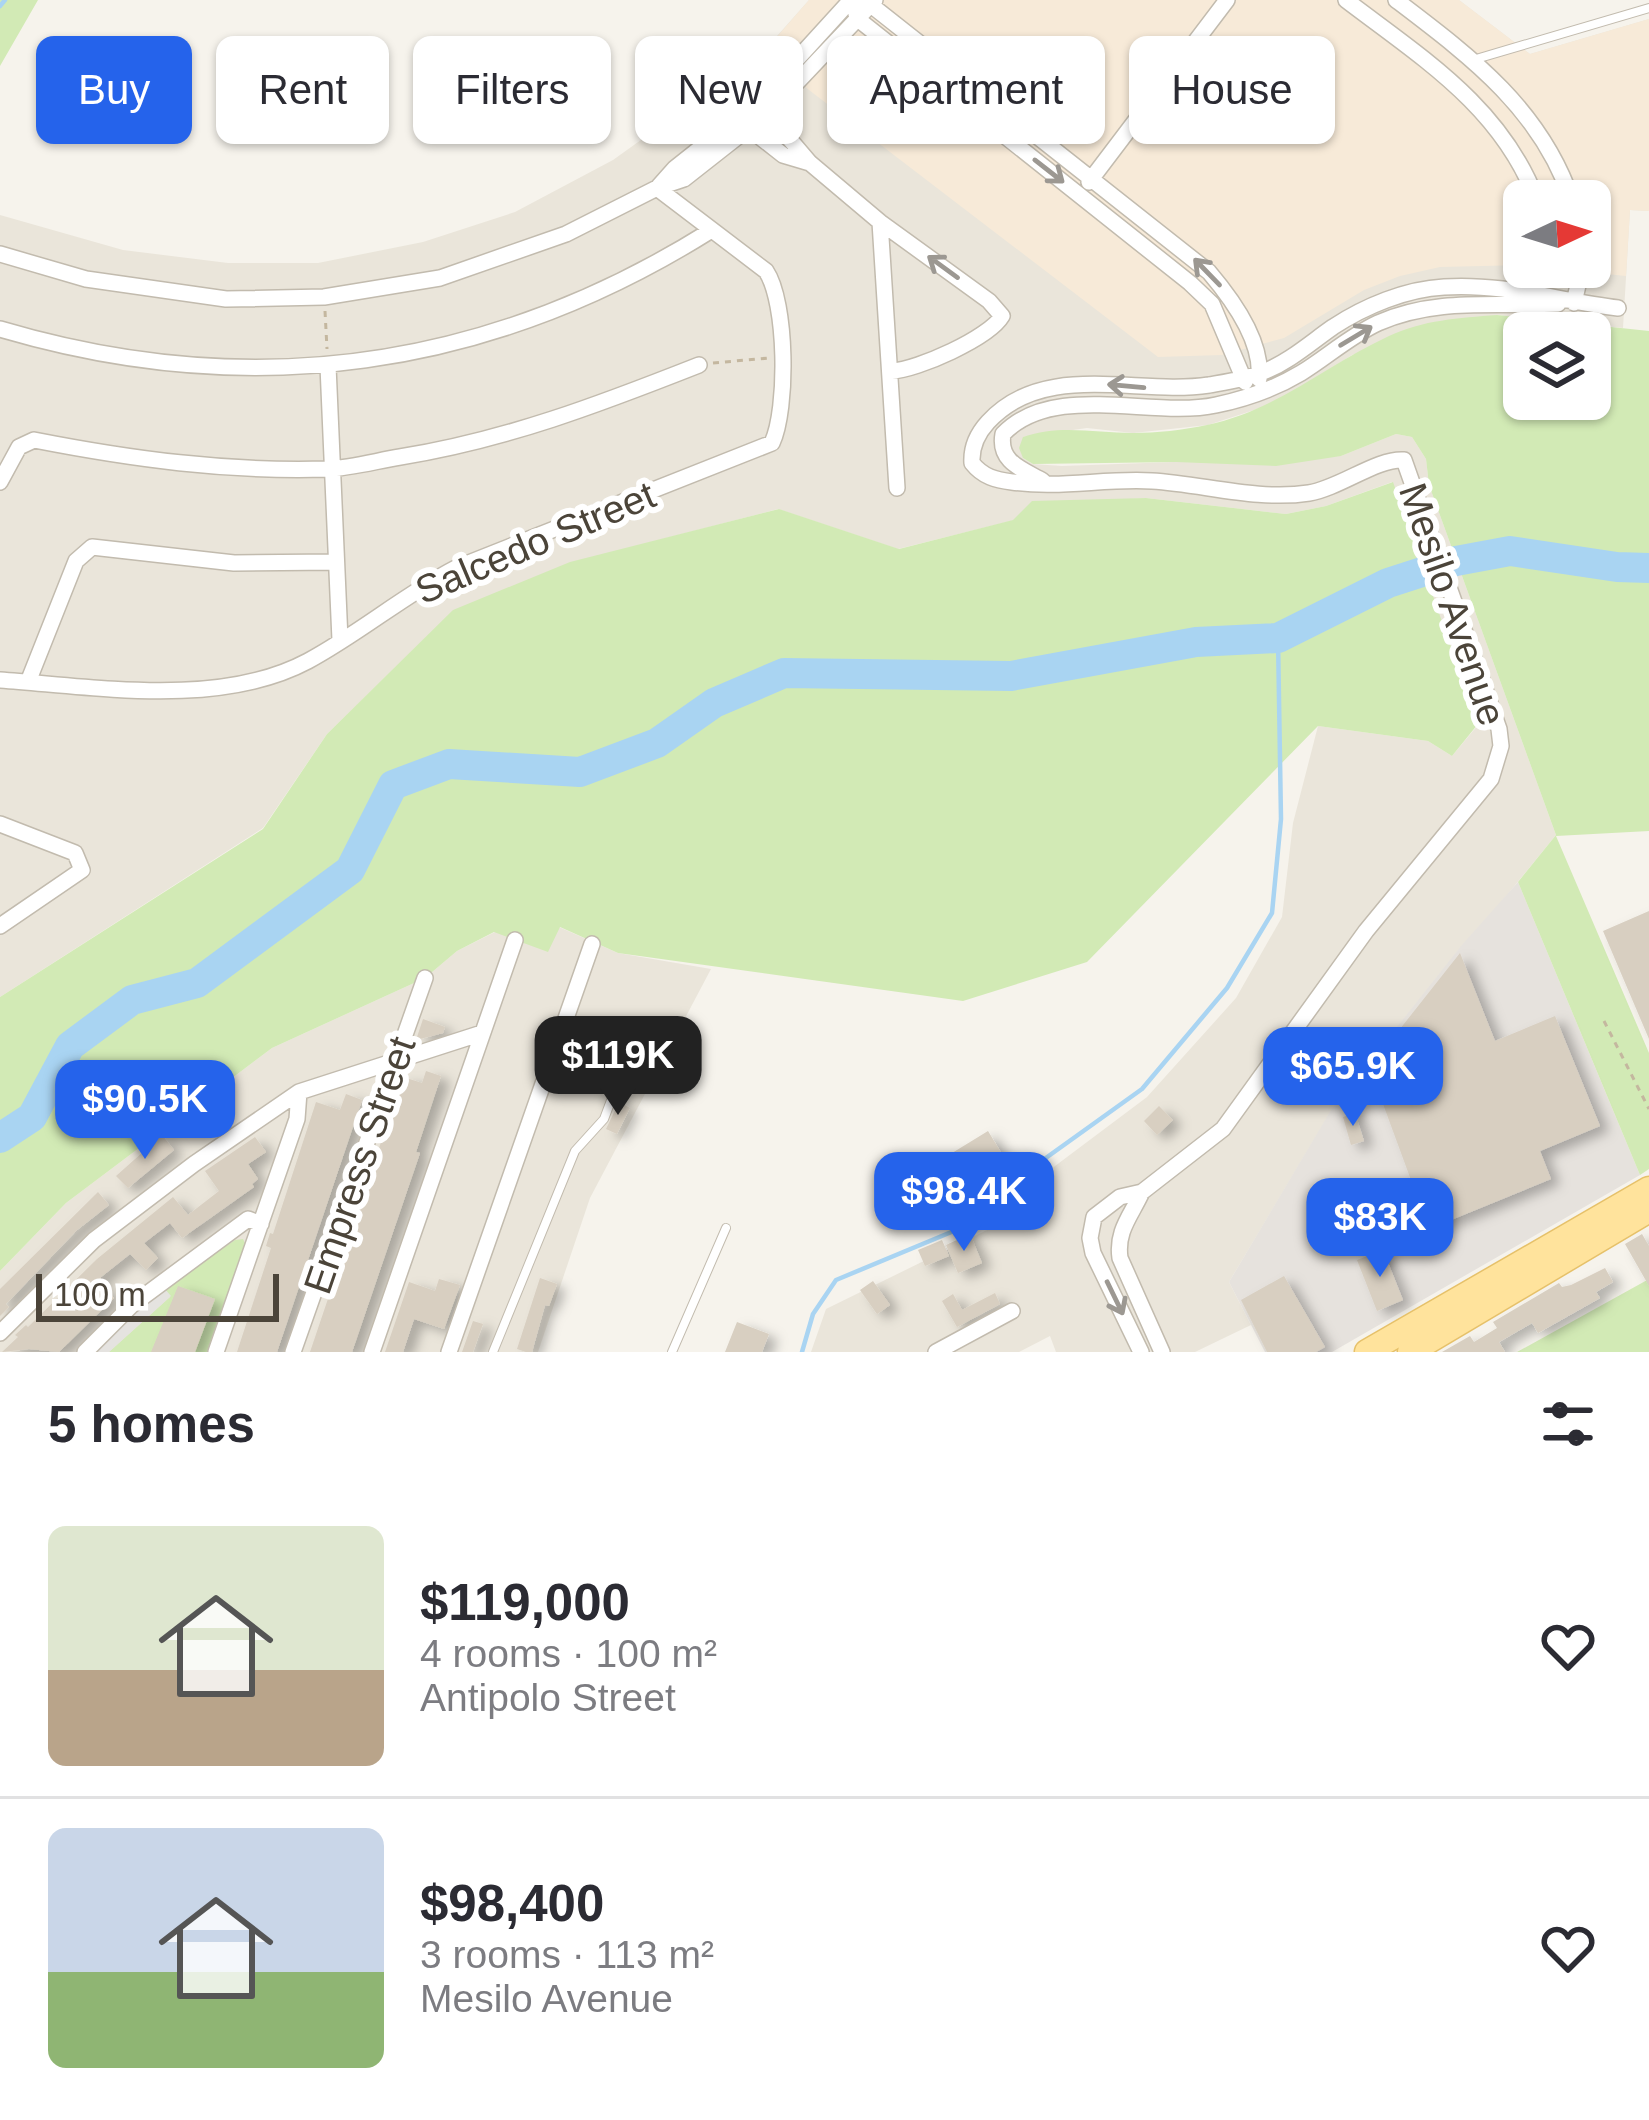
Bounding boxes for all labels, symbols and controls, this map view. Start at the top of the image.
chip: Buy [36,36,192,144]
chip: Rent [216,36,389,144]
chip: Filters [413,36,611,144]
chip: New [635,36,803,144]
chip: Apartment [827,36,1105,144]
chip: House [1129,36,1335,144]
one-way arrow [1033,157,1065,184]
north arrow [1503,180,1611,288]
map controls [1503,180,1611,420]
one-way arrow [927,255,960,281]
one-way arrow [1193,257,1221,287]
button: layers [1503,312,1611,420]
one-way arrow [1338,324,1372,348]
one-way arrow [1107,374,1146,397]
street label: Salcedo Street [409,473,661,612]
street label: Mesilo Avenue [1391,478,1514,731]
pin: $119K [534,1016,702,1118]
pin: $65.9K [1255,1027,1451,1129]
street label: Empress Street [295,1031,424,1299]
text: $119K [562,1033,674,1076]
text: $65.9K [1290,1044,1416,1087]
pin: $90.5K [47,1060,243,1162]
text: $90.5K [82,1077,208,1120]
pin: $98.4K [866,1152,1062,1254]
text: $98.4K [901,1169,1027,1212]
pin: $83K [1309,1178,1451,1280]
text: $83K [1333,1195,1427,1238]
scale bar [36,1268,279,1321]
text: 100 m [54,1276,146,1313]
one-way arrow [1105,1280,1127,1316]
icon: filters [1535,1391,1601,1457]
text: 5 homes [48,1396,255,1453]
icon: home [144,1574,288,1718]
text: $119,000 [420,1574,630,1631]
icon: heart [1535,1613,1601,1679]
text: 4 rooms · 100 m² [420,1632,717,1675]
text: Antipolo Street [420,1676,676,1719]
text: $98,400 [420,1875,604,1932]
icon: home [144,1876,288,2020]
icon: heart [1535,1915,1601,1981]
text: 3 rooms · 113 m² [420,1933,714,1976]
text: Mesilo Avenue [420,1977,673,2020]

